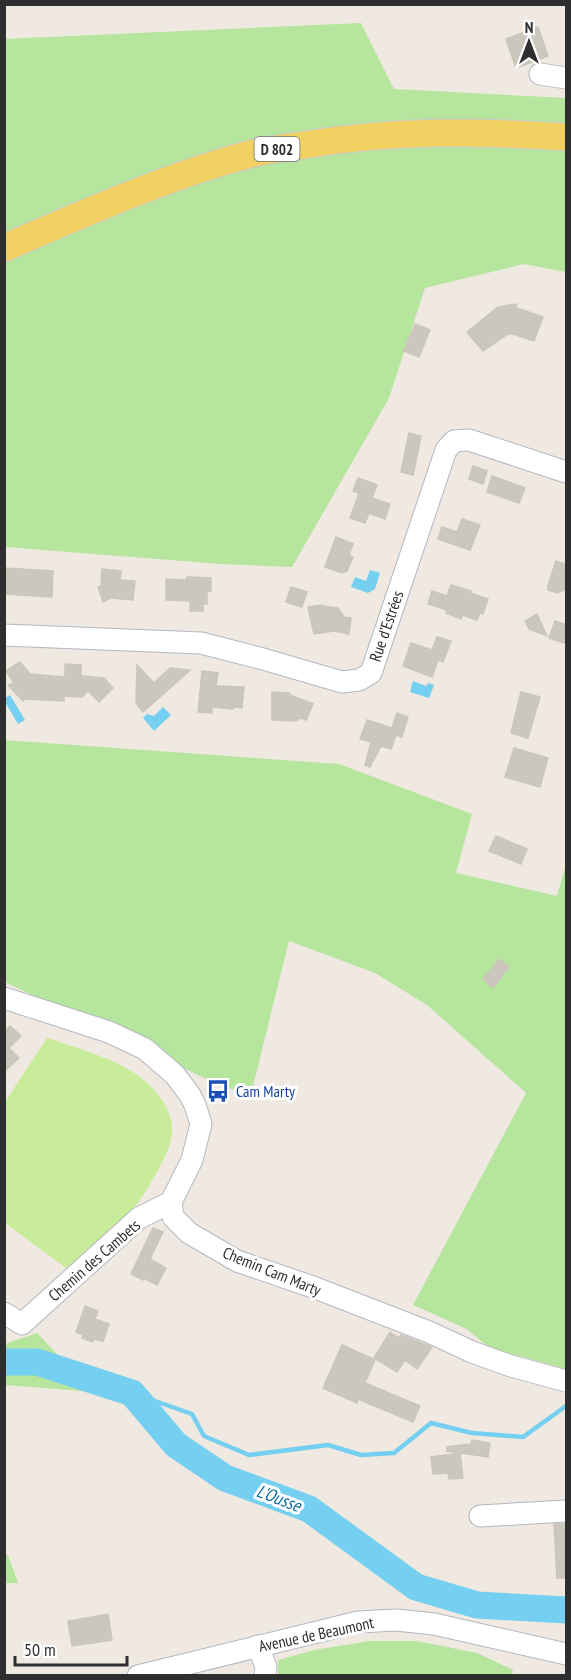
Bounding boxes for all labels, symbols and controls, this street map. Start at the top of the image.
north arrow [499,12,559,72]
text: N [525,17,533,37]
road number: D 802 [254,137,300,161]
street label: Rue d’Estrées [365,588,407,664]
bus stop icon: Cam Marty [205,1078,231,1104]
place label: Cam Marty [236,1081,295,1101]
street label: Chemin des Cambets [44,1215,144,1305]
street label: Chemin Cam Marty [220,1242,324,1300]
water label: L'Ousse [254,1479,306,1517]
street label: Avenue de Beaumont [257,1612,376,1656]
scale bar [15,1629,128,1667]
text: 50 m [24,1638,56,1661]

